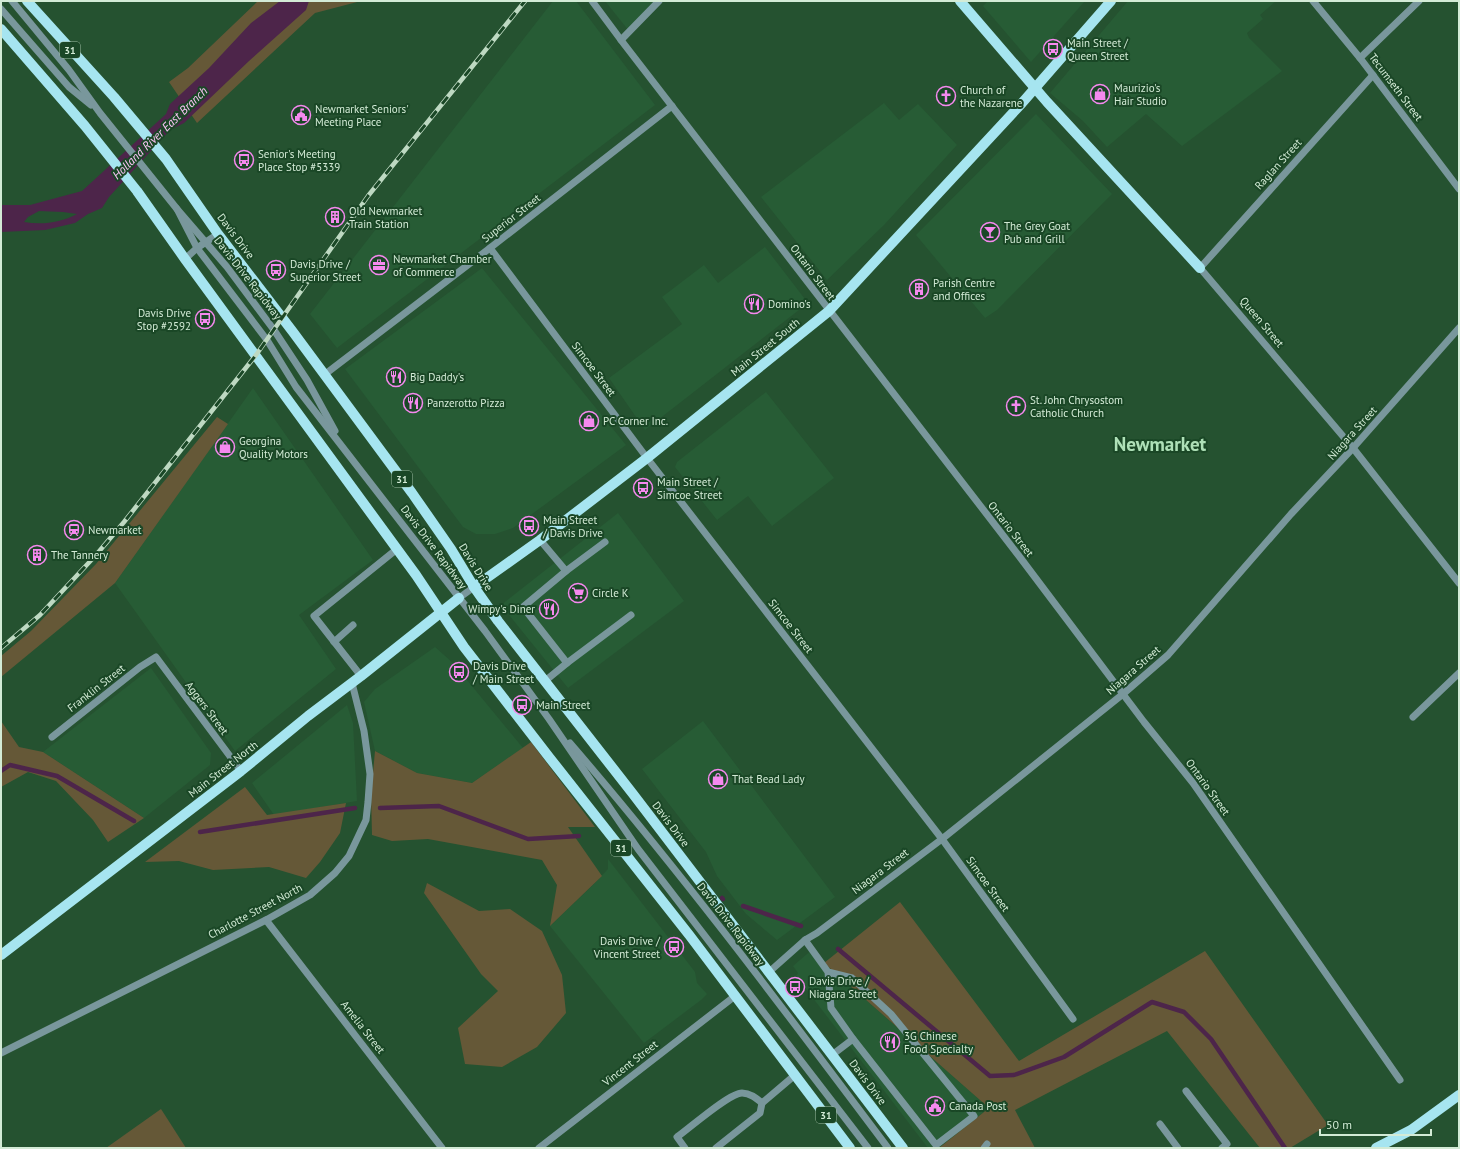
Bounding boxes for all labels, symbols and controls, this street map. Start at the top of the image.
place label: Main Street / Queen Street [1067,36,1129,63]
bus stop icon: Main Street / Queen Street [1042,38,1064,60]
road number: 31 [60,42,80,58]
street label: Tecumseth Street [1366,50,1426,124]
place label: Maurizio's Hair Studio [1114,81,1167,108]
water label: Holland River East Branch [109,83,211,182]
place label: Church of the Nazarene [960,83,1023,110]
shop icon: Maurizio's Hair Studio [1089,83,1111,105]
church icon: Church of the Nazarene [935,85,957,107]
place label: Newmarket Seniors' Meeting Place [315,102,409,129]
public building icon: Newmarket Seniors' Meeting Place [290,104,312,126]
street label: Raglan Street [1252,136,1305,192]
place label: Senior's Meeting Place Stop #5339 [258,147,340,174]
bus stop icon: Senior's Meeting Place Stop #5339 [233,149,255,171]
street label: Superior Street [479,191,543,245]
place label: Old Newmarket Train Station [349,204,422,231]
building icon: Old Newmarket Train Station [324,206,346,228]
street label: Davis Drive [214,211,258,262]
place label: The Grey Goat Pub and Grill [1004,219,1070,246]
bar icon: The Grey Goat Pub and Grill [979,221,1001,243]
street label: Davis Drive Rapidway [211,234,285,323]
street label: Ontario Street [787,241,839,303]
place label: Newmarket Chamber of Commerce [393,252,492,279]
office icon: Newmarket Chamber of Commerce [368,254,390,276]
place label: Davis Drive / Superior Street [290,257,361,284]
bus stop icon: Davis Drive / Superior Street [265,259,287,281]
place label: Parish Centre and Offices [933,276,995,303]
building icon: Parish Centre and Offices [908,278,930,300]
restaurant icon: Domino's [743,293,765,315]
street label: Queen Street [1237,294,1287,350]
place label: Domino's [768,297,811,311]
place label: Davis Drive Stop #2592 [137,306,191,333]
bus stop icon: Davis Drive Stop #2592 [194,308,216,330]
street label: Main Street South [728,315,802,379]
street label: Simcoe Street [569,339,619,399]
restaurant icon: Big Daddy's [385,366,407,388]
place label: Big Daddy's [410,370,465,384]
restaurant icon: Panzerotto Pizza [402,392,424,414]
place label: St. John Chrysostom Catholic Church [1030,393,1123,420]
church icon: St. John Chrysostom Catholic Church [1005,395,1027,417]
place label: Panzerotto Pizza [427,396,505,410]
street label: Niagara Street [1324,403,1380,463]
shop icon: PC Corner Inc. [578,410,600,432]
place label: PC Corner Inc. [603,414,668,428]
district label: Newmarket [1114,432,1207,456]
place label: Georgina Quality Motors [239,434,308,461]
shop icon: Georgina Quality Motors [214,436,236,458]
road number: 31 [392,471,412,487]
place label: Main Street / Simcoe Street [657,475,722,502]
bus stop icon: Main Street / Simcoe Street [632,477,654,499]
street label: Ontario Street [985,499,1037,560]
street label: Davis Drive Rapidway [398,502,471,592]
place label: Main Street / Davis Drive [542,513,603,540]
bus stop icon: Main Street / Davis Drive [518,515,540,537]
station icon: Newmarket [63,519,85,541]
place label: Newmarket [88,523,142,537]
street label: Davis Drive [456,541,496,594]
building icon: The Tannery [26,544,48,566]
place label: The Tannery [51,548,109,562]
supermarket icon: Circle K [567,582,589,604]
place label: Circle K [592,586,629,600]
street label: Simcoe Street [765,596,817,656]
restaurant icon: Wimpy's Diner [538,598,560,620]
place label: Wimpy's Diner [468,602,535,616]
street label: Niagara Street [1103,642,1163,697]
place label: Davis Drive / Main Street [472,659,534,686]
street label: Franklin Street [64,661,128,715]
bus stop icon: Davis Drive / Main Street [448,661,470,683]
street label: Aggers Street [182,679,232,738]
bus stop icon: Main Street [511,694,533,716]
place label: Main Street [536,698,590,712]
street label: Main Street North [186,738,260,800]
street label: Ontario Street [1183,756,1233,818]
shop icon: That Bead Lady [707,768,729,790]
place label: That Bead Lady [732,772,805,786]
street label: Davis Drive [649,799,693,850]
road number: 31 [611,840,631,856]
street label: Niagara Street [849,845,911,897]
street label: Simcoe Street [963,854,1013,915]
street label: Charlotte Street North [206,880,304,942]
street label: Davis Drive Rapidway [694,880,768,969]
place label: Davis Drive / Vincent Street [593,934,661,961]
bus stop icon: Davis Drive / Vincent Street [663,936,685,958]
place label: Davis Drive / Niagara Street [809,974,877,1001]
bus stop icon: Davis Drive / Niagara Street [784,976,806,998]
street label: Amelia Street [338,998,388,1057]
place label: 3G Chinese Food Specialty [904,1029,974,1056]
restaurant icon: 3G Chinese Food Specialty [879,1031,901,1053]
street label: Vincent Street [599,1037,661,1090]
street label: Davis Drive [846,1057,890,1108]
public building icon: Canada Post [924,1095,946,1117]
place label: Canada Post [949,1099,1007,1113]
road number: 31 [816,1107,836,1123]
scale bar [1320,1111,1431,1137]
text: 50 m [1326,1117,1352,1132]

